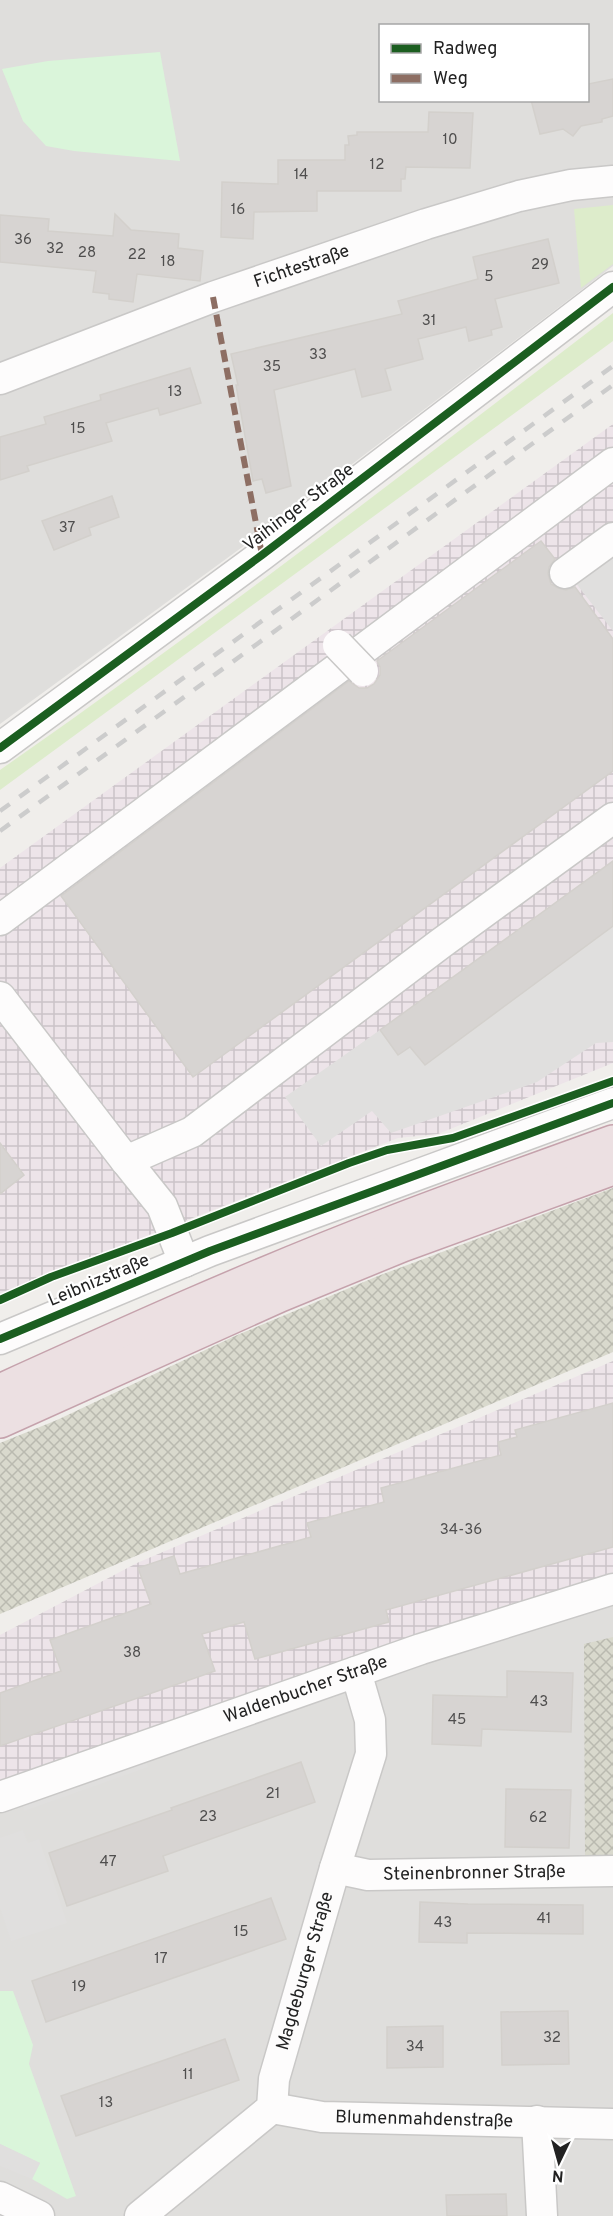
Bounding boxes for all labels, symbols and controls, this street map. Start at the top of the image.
legend [379,24,589,102]
text: Radweg [433,38,497,61]
text: Weg [433,68,468,91]
house number: 10 [442,131,458,150]
house number: 12 [370,156,384,175]
house number: 14 [294,166,308,185]
house number: 16 [231,201,245,220]
house number: 36 [14,231,32,250]
house number: 32 [46,240,64,259]
street label: Fichtestraße [251,240,353,294]
house number: 28 [78,244,96,263]
house number: 22 [128,246,146,265]
house number: 18 [161,253,175,272]
house number: 29 [531,256,549,275]
house number: 5 [484,268,494,287]
house number: 31 [422,312,436,331]
house number: 33 [309,346,327,365]
house number: 35 [263,358,281,377]
house number: 13 [168,383,182,402]
house number: 15 [71,420,85,439]
street label: Vaihinger Straße [239,459,359,557]
house number: 37 [59,519,76,538]
street label: Leibnizstraße [45,1249,153,1313]
house number: 34-36 [440,1521,482,1540]
house number: 38 [123,1644,141,1663]
street label: Waldenbucher Straße [221,1650,391,1729]
house number: 43 [530,1693,548,1712]
house number: 45 [448,1711,466,1730]
house number: 21 [266,1785,280,1804]
house number: 23 [199,1808,217,1827]
house number: 62 [529,1809,547,1828]
house number: 47 [100,1853,117,1872]
street label: Steinenbronner Straße [383,1860,566,1886]
street label: Magdeburger Straße [271,1889,339,2053]
house number: 41 [537,1910,551,1929]
house number: 43 [434,1914,452,1933]
house number: 15 [234,1923,248,1942]
house number: 17 [154,1950,168,1969]
house number: 19 [72,1978,86,1997]
house number: 32 [543,2029,561,2048]
house number: 34 [406,2038,424,2057]
house number: 11 [182,2066,194,2085]
house number: 13 [99,2094,113,2113]
street label: Blumenmahdenstraße [335,2106,513,2133]
north arrow [529,2132,589,2192]
text: N [551,2164,564,2185]

